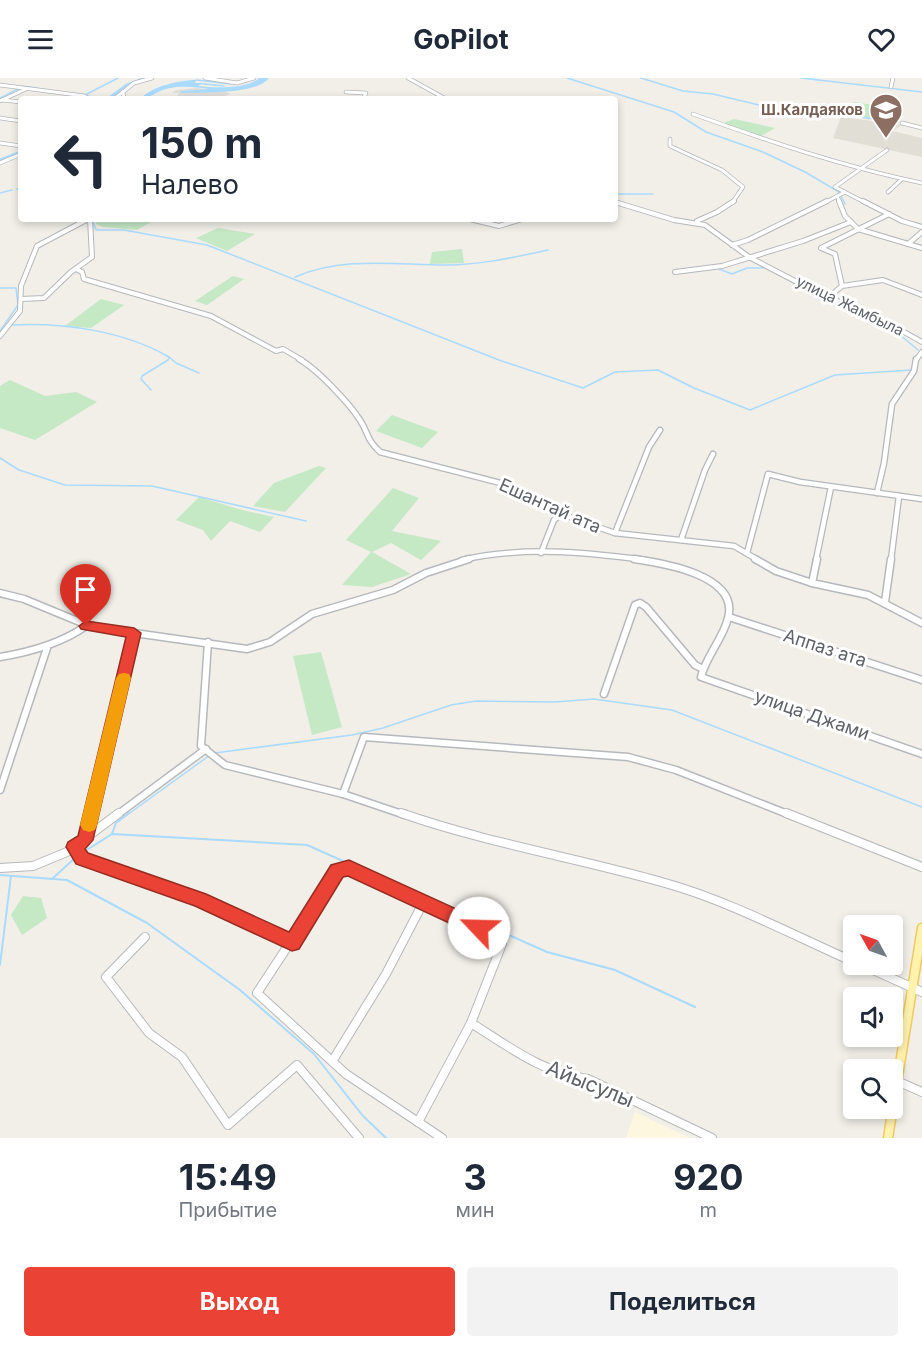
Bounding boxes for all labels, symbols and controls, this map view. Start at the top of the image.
icon: menu [24,23,57,56]
text: GoPilot [413,23,509,56]
icon: heart [865,23,898,56]
school or university icon: Ш.Калдаяков [868,92,904,139]
place label: Ш.Калдаяков [761,100,863,119]
text: 150 m [141,117,263,168]
icon: left [42,120,120,198]
text: Налево [141,168,239,201]
street label: улица Жамбыла [793,271,907,340]
street label: Ешантай ата [496,474,604,537]
pin [60,564,111,626]
icon: arrive [69,573,102,606]
street label: Аппаз ата [781,624,869,671]
street label: улица Джами [752,685,872,744]
position arrow [447,896,511,960]
north arrow [843,915,903,975]
map controls [843,915,903,1119]
button: sound [843,987,903,1047]
street label: Айысулы [543,1055,638,1112]
button: search [843,1059,903,1119]
text: 15:49 [179,1155,277,1199]
text: 3 [464,1155,487,1199]
text: 920 [673,1155,743,1199]
text: Прибытие [178,1198,277,1222]
text: мин [456,1198,495,1222]
text: m [700,1198,717,1222]
button: Выход [24,1267,455,1336]
button: Поделиться [467,1267,898,1336]

